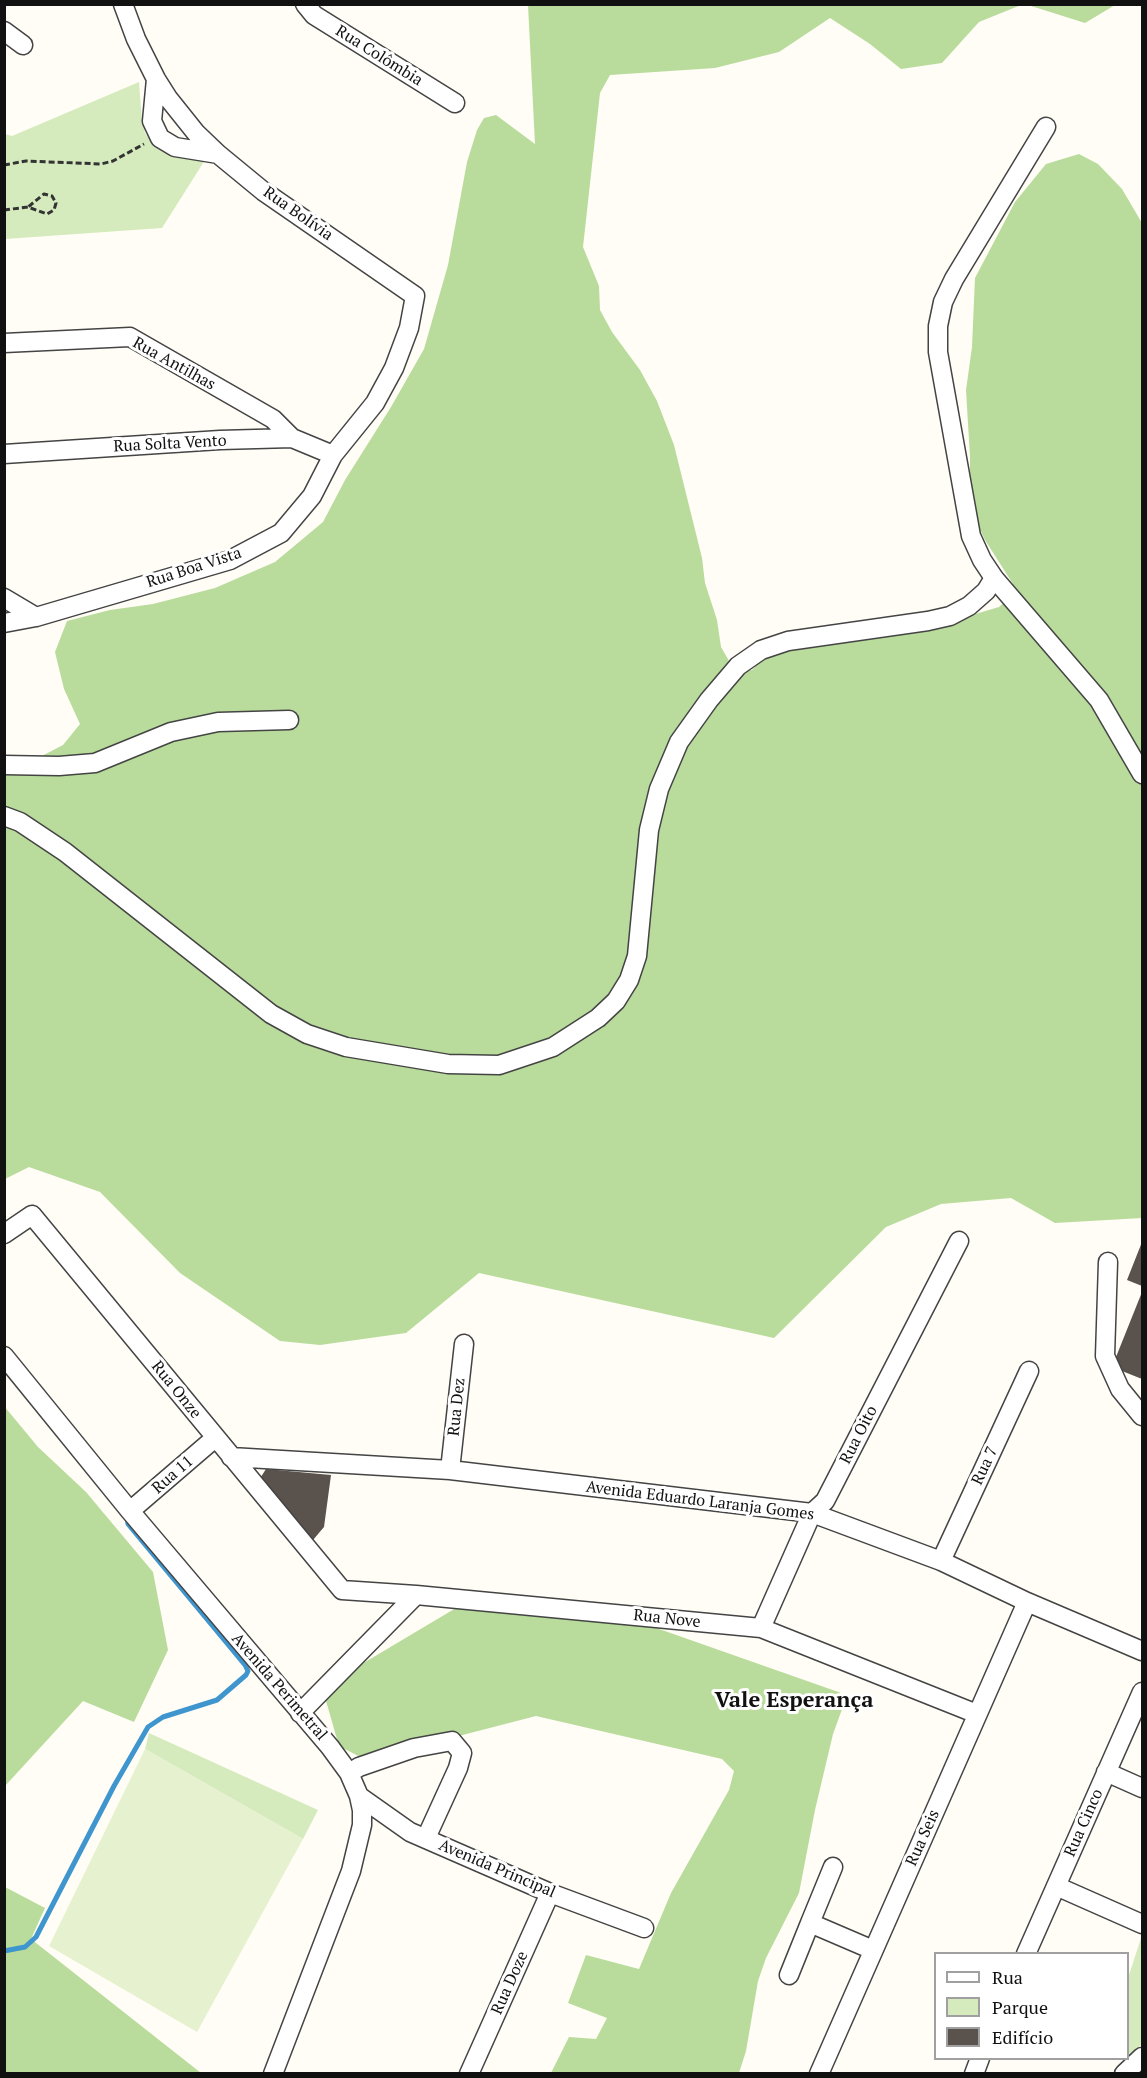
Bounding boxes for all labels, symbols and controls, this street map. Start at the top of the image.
street label: Rua Colômbia [332,22,426,90]
street label: Rua Bolívia [259,183,337,245]
street label: Rua Antilhas [129,333,219,395]
street label: Rua Solta Vento [113,431,227,457]
street label: Rua Boa Vista [144,544,244,592]
street label: Rua Onze [147,1357,205,1423]
street label: Rua Dez [444,1377,470,1437]
street label: Rua Oito [836,1403,882,1467]
street label: Rua 7 [968,1444,1002,1488]
street label: Rua 11 [148,1452,198,1498]
street label: Avenida Eduardo Laranja Gomes [585,1477,815,1525]
street label: Rua Nove [632,1606,702,1632]
street label: Avenida Perimetral [227,1629,331,1745]
district label: Vale Esperança [715,1688,873,1714]
street label: Rua Cinco [1061,1786,1107,1860]
street label: Rua Seis [902,1807,944,1869]
street label: Avenida Principal [436,1836,558,1902]
street label: Rua Doze [488,1948,532,2018]
legend [934,1952,1129,2060]
text: Rua [992,1965,1023,1989]
text: Parque [992,1995,1048,2019]
text: Edifício [992,2025,1053,2049]

